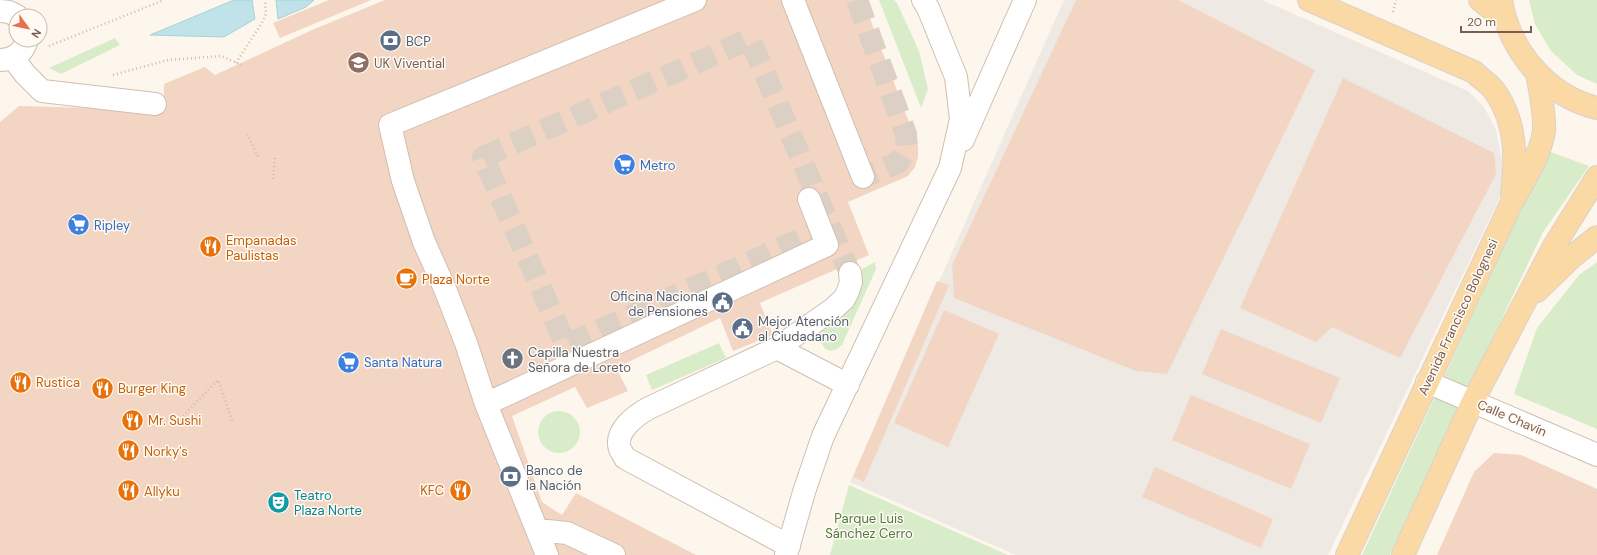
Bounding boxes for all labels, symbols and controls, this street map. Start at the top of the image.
north arrow [8,8,48,48]
scale bar [1461,8,1531,34]
text: 20 m [1467,14,1496,30]
text: N [28,26,44,41]
bank icon: BCP [377,28,403,54]
place label: BCP [406,33,431,50]
school or university icon: UK Vivential [345,50,371,76]
place label: UK Vivential [374,55,445,72]
supermarket icon: Metro [612,152,638,178]
place label: Metro [640,157,676,174]
supermarket icon: Ripley [65,212,91,238]
place label: Ripley [94,217,130,234]
place label: Empanadas Paulistas [226,232,296,264]
restaurant icon: Empanadas Paulistas [197,234,223,260]
street label: Avenida Francisco Bolognesi [1414,236,1502,398]
cafe icon: Plaza Norte [394,266,420,292]
place label: Plaza Norte [422,271,490,288]
place label: Oficina Nacional de Pensiones [610,288,708,320]
public building icon: Oficina Nacional de Pensiones [710,290,736,316]
place label: Mejor Atención al Ciudadano [758,313,849,345]
public building icon: Mejor Atención al Ciudadano [730,315,756,341]
place label: Capilla Nuestra Señora de Loreto [528,344,631,376]
church icon: Capilla Nuestra Señora de Loreto [500,346,526,372]
supermarket icon: Santa Natura [335,349,361,375]
place label: Santa Natura [364,354,442,371]
restaurant icon: Rustica [7,369,33,395]
place label: Rustica [36,374,80,391]
restaurant icon: Burger King [89,375,115,401]
place label: Burger King [118,380,186,397]
street label: Calle Chavín [1475,396,1549,440]
restaurant icon: Mr. Sushi [120,407,146,433]
place label: Mr. Sushi [148,412,201,429]
restaurant icon: Norky's [116,438,142,464]
place label: Norky's [144,443,188,460]
place label: Banco de la Nación [526,462,583,494]
bank icon: Banco de la Nación [498,464,524,490]
restaurant icon: KFC [447,477,473,503]
restaurant icon: Allyku [115,478,141,504]
place label: KFC [420,482,444,499]
place label: Allyku [144,483,180,500]
place label: Teatro Plaza Norte [294,487,362,519]
theatre icon: Teatro Plaza Norte [266,489,292,515]
park label: Parque Luis Sánchez Cerro [825,510,913,542]

